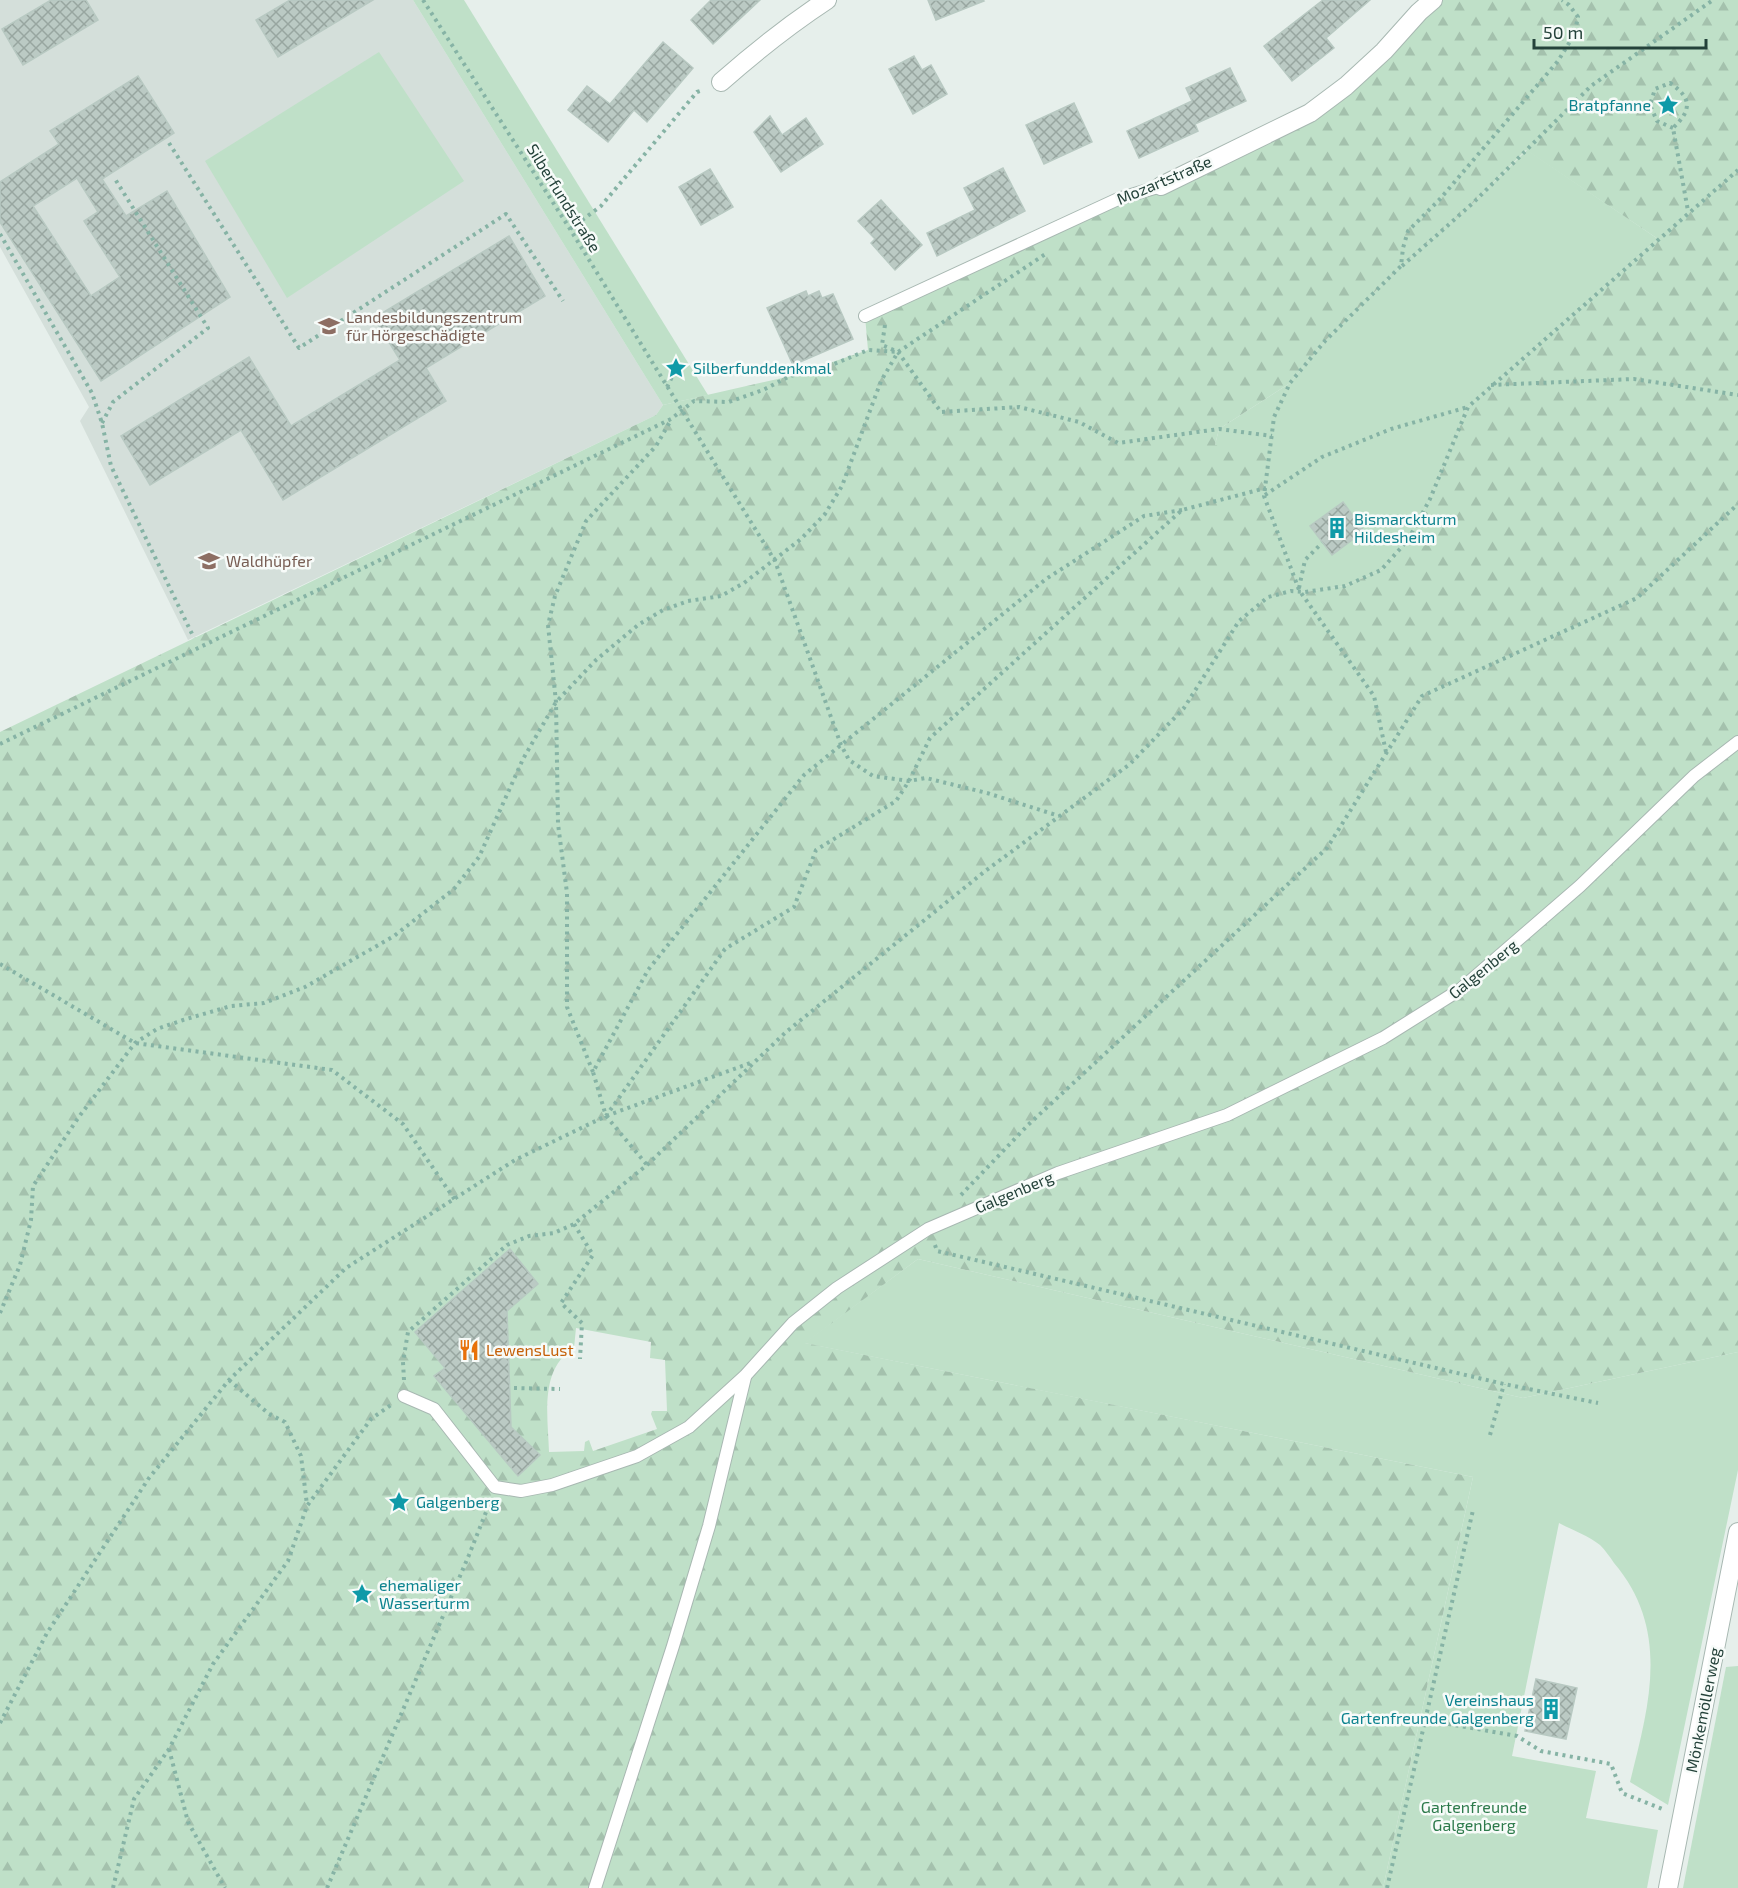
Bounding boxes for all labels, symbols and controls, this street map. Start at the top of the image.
scale bar [1534,12,1706,50]
text: 50 m [1543,21,1583,43]
place icon: Bratpfanne [1656,93,1680,117]
place label: Bratpfanne [1568,95,1651,114]
street label: Silberfundstraße [523,140,605,255]
street label: Mozartstraße [1113,151,1214,208]
place label: Landesbildungszentrum für Hörgeschädigte [346,307,522,344]
school or university icon: Landesbildungszentrum für Hörgeschädigte [317,314,341,338]
place icon: Silberfunddenkmal [664,356,688,380]
place label: Silberfunddenkmal [693,358,831,377]
place label: Bismarckturm Hildesheim [1354,509,1457,546]
building icon: Bismarckturm Hildesheim [1325,516,1349,540]
school or university icon: Waldhüpfer [197,549,221,573]
place label: Waldhüpfer [226,551,313,570]
street label: Galgenberg [1444,935,1521,1002]
street label: Galgenberg [972,1166,1056,1217]
restaurant icon: LewensLust [457,1338,481,1362]
place label: LewensLust [486,1340,574,1359]
place icon: Galgenberg [387,1490,411,1514]
place label: Galgenberg [416,1492,499,1511]
place label: ehemaliger Wasserturm [379,1575,470,1612]
place icon: ehemaliger Wasserturm [350,1582,374,1606]
street label: Mönkemöllerweg [1681,1646,1724,1774]
place label: Vereinshaus Gartenfreunde Galgenberg [1341,1690,1534,1727]
building icon: Vereinshaus Gartenfreunde Galgenberg [1539,1697,1563,1721]
park label: Gartenfreunde Galgenberg [1421,1797,1527,1834]

